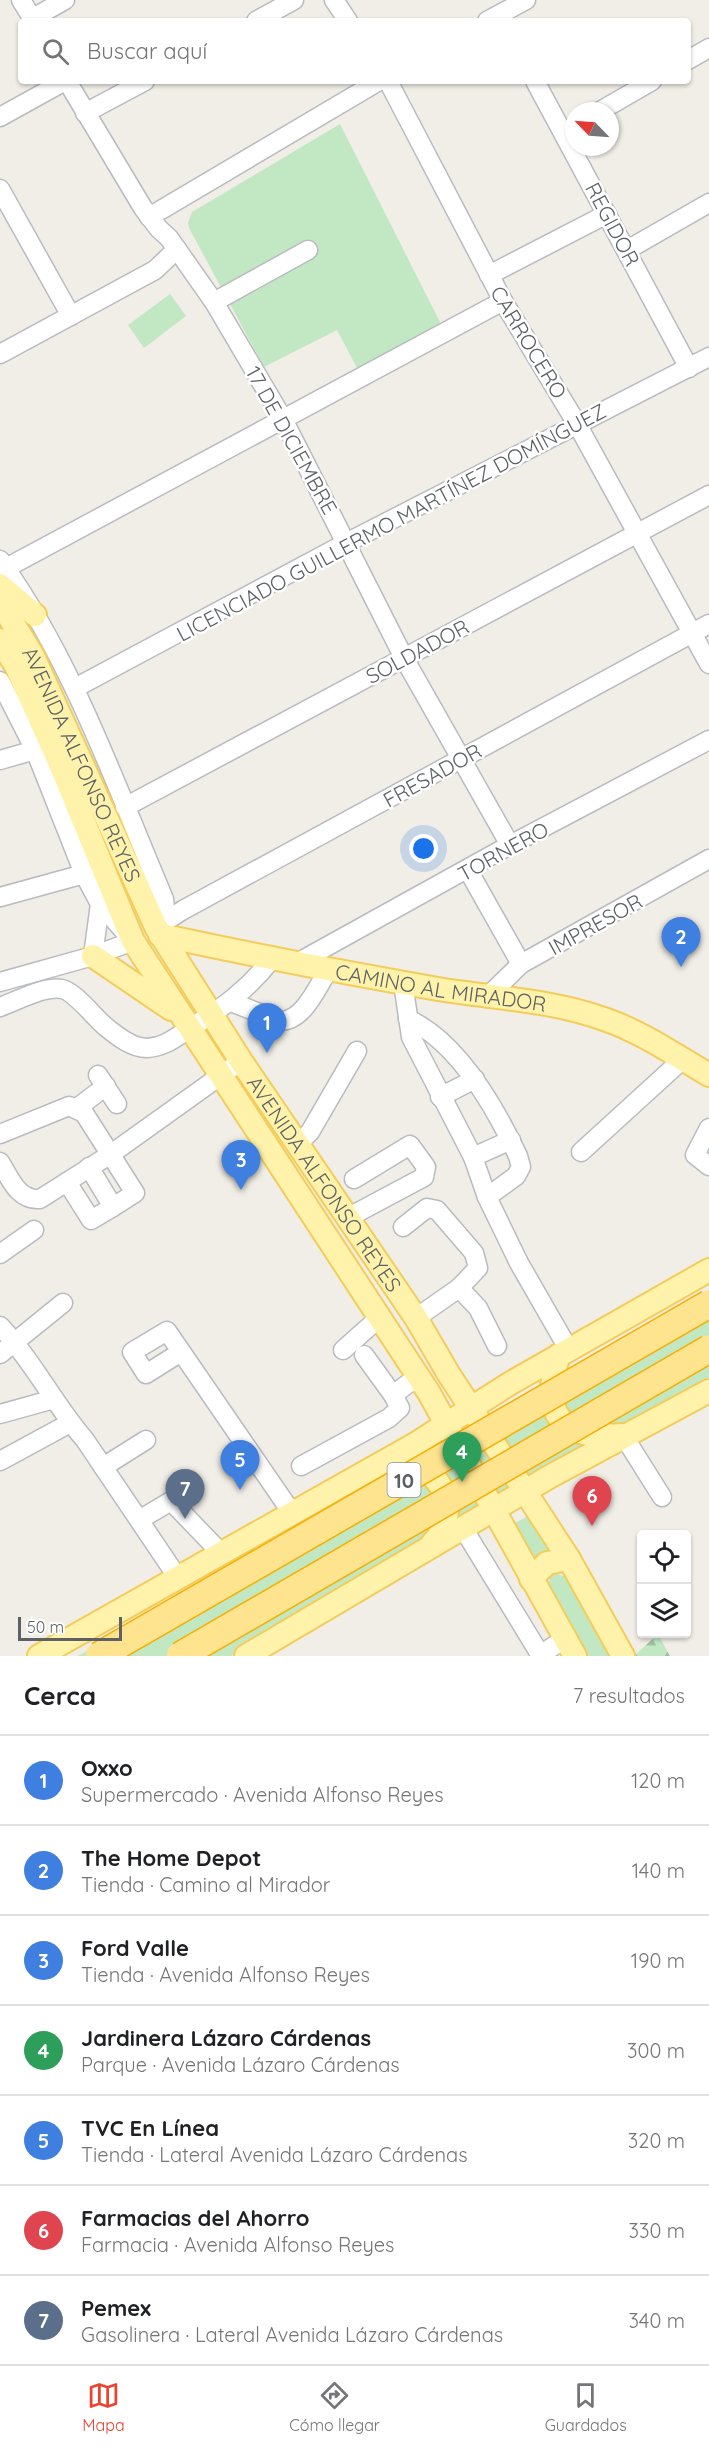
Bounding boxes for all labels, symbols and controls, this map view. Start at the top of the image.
search box [18,18,691,84]
icon: search [39,35,72,68]
text: Buscar aquí [87,37,207,65]
north arrow [565,102,619,156]
street label: REGIDOR [580,178,646,270]
street label: CARROCERO [485,281,573,403]
street label: 17 DE DICIEMBRE [241,361,343,519]
street label: LICENCIADO GUILLERMO MARTÍNEZ DOMÍNGUEZ [172,397,610,647]
street label: SOLDADOR [361,613,473,689]
street label: AVENIDA ALFONSO REYES [17,642,147,886]
street label: FRESADOR [378,737,486,813]
street label: TORNERO [453,815,553,887]
your location [409,834,438,863]
street label: IMPRESOR [544,888,646,960]
pin: 2 [662,918,700,967]
street label: CAMINO AL MIRADOR [333,958,548,1017]
pin: 1 [248,1004,286,1053]
street label: AVENIDA ALFONSO REYES [242,1071,407,1297]
pin: 3 [222,1140,260,1190]
pin: 4 [442,1432,482,1482]
pin: 5 [220,1440,260,1490]
road number: 10 [388,1463,420,1497]
pin: 7 [166,1470,204,1519]
pin: 6 [572,1476,612,1526]
map controls [637,1530,691,1638]
button: locate [637,1530,691,1584]
button: layers [637,1584,691,1638]
scale bar [18,1614,122,1642]
text: 50 m [27,1617,64,1637]
text: Cerca [24,1679,96,1712]
text: 7 resultados [573,1683,685,1708]
text: Oxxo [81,1754,133,1782]
text: 1 [40,1768,47,1793]
text: 120 m [631,1768,685,1793]
text: Supermercado · Avenida Alfonso Reyes [81,1782,444,1807]
text: The Home Depot [81,1844,261,1872]
text: 2 [38,1858,49,1883]
text: 140 m [632,1858,685,1883]
text: Tienda · Camino al Mirador [81,1872,331,1897]
text: Ford Valle [81,1934,189,1962]
text: 3 [38,1948,49,1973]
text: 190 m [631,1948,685,1973]
text: Tienda · Avenida Alfonso Reyes [81,1962,370,1987]
text: Jardinera Lázaro Cárdenas [81,2024,371,2052]
text: 4 [38,2038,49,2063]
text: 300 m [627,2038,685,2063]
text: Parque · Avenida Lázaro Cárdenas [81,2052,400,2077]
text: TVC En Línea [81,2114,219,2142]
text: 5 [38,2128,49,2153]
text: 320 m [628,2128,685,2153]
text: Tienda · Lateral Avenida Lázaro Cárdenas [81,2142,468,2167]
text: Farmacias del Ahorro [81,2204,310,2232]
text: 6 [38,2218,49,2243]
text: 330 m [628,2218,685,2243]
text: Farmacia · Avenida Alfonso Reyes [81,2232,394,2257]
text: Pemex [81,2294,151,2322]
text: 7 [38,2308,49,2333]
text: 340 m [628,2308,685,2333]
text: Gasolinera · Lateral Avenida Lázaro Cárdenas [81,2322,503,2347]
tab: Mapa [82,2379,125,2435]
tab: Cómo llegar [289,2379,380,2435]
tab: Guardados [545,2379,627,2435]

